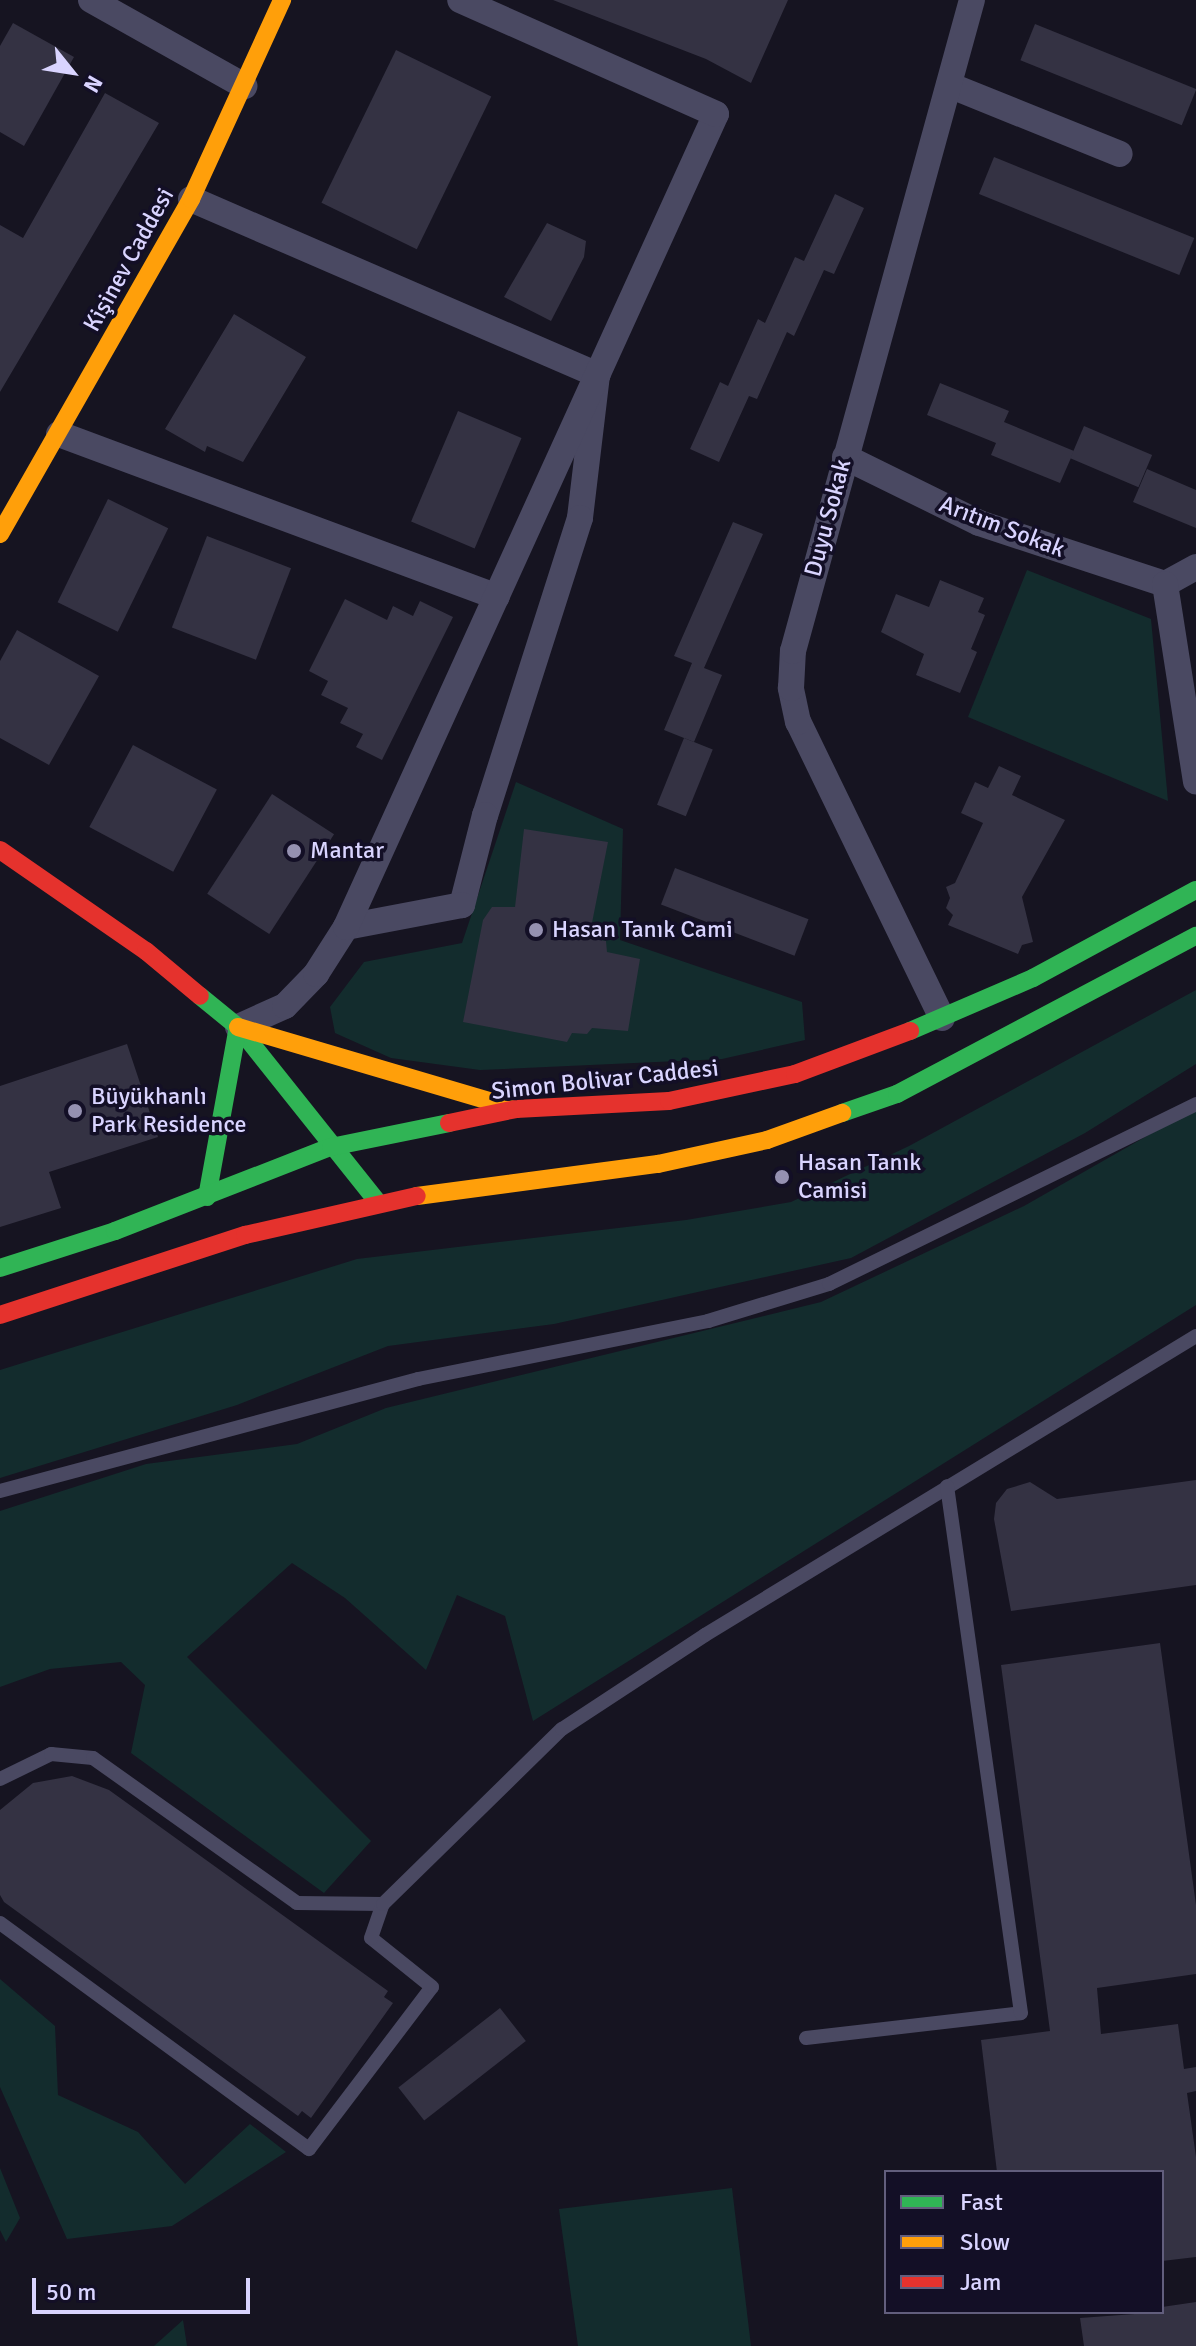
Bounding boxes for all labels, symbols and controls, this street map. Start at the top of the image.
north arrow [32,32,112,112]
text: N [78,71,109,98]
street label: Kişinev Caddesi [78,183,180,337]
street label: Duyu Sokak [799,456,857,580]
street label: Arıtım Sokak [935,490,1069,564]
place label: Mantar [310,837,384,865]
marker: Mantar [285,842,303,860]
place label: Hasan Tanık Cami [552,916,733,944]
marker: Hasan Tanık Cami [527,921,545,939]
street label: Simon Bolivar Caddesi [490,1054,720,1106]
place label: Büyükhanlı Park Residence [91,1083,247,1139]
marker: Büyükhanlı Park Residence [66,1102,84,1120]
place label: Hasan Tanık Camisi [798,1149,921,1205]
marker: Hasan Tanık Camisi [773,1168,791,1186]
legend [884,2170,1164,2314]
text: Fast [960,2187,1003,2217]
text: Slow [960,2227,1010,2257]
scale bar [36,2262,254,2312]
text: Jam [960,2267,1001,2297]
text: 50 m [46,2277,96,2307]

